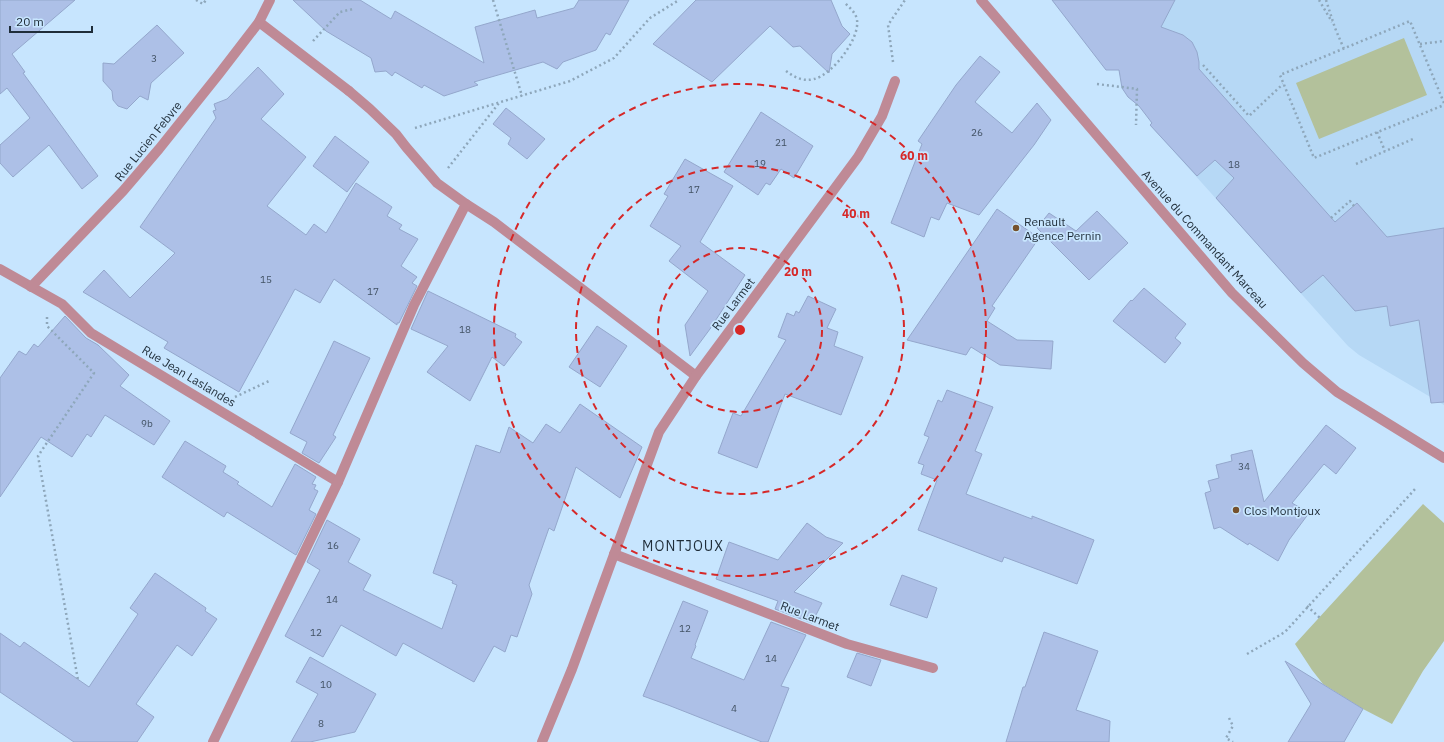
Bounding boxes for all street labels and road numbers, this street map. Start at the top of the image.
street label: Rue Lucien Febvre [111,98,185,184]
street label: Avenue du Commandant Marceau [1139,167,1271,311]
street label: Rue Larmet [708,275,758,333]
street label: Rue Jean Laslandes [139,342,239,410]
street label: Rue Larmet [778,598,842,634]

